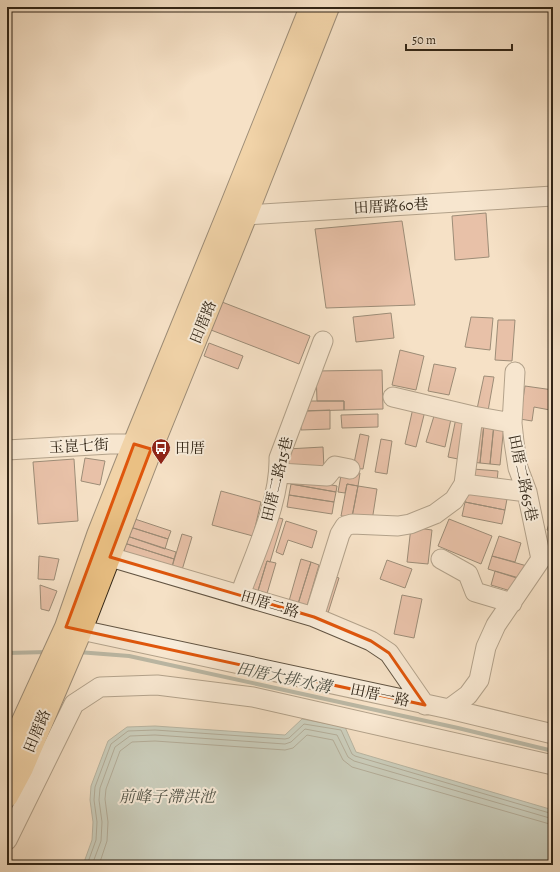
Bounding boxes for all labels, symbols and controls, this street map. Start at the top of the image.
scale bar [406,26,512,52]
text: 50 m [412,32,436,48]
street label: 田厝路60巷 [353,194,429,218]
street label: 田厝路 [185,297,221,347]
street label: 田厝二路65巷 [504,433,542,523]
street label: 玉崑七街 [49,434,109,458]
street label: 田厝二路15巷 [257,435,297,523]
bus stop icon: 田厝 [150,437,172,465]
place label: 田厝 [175,438,205,458]
street label: 田厝二路 [238,586,302,622]
water label: 田厝大排水溝 [235,657,336,699]
street label: 田厝一路 [349,679,411,711]
street label: 田厝路 [19,706,55,756]
water label: 前峰子滯洪池 [119,786,217,808]

